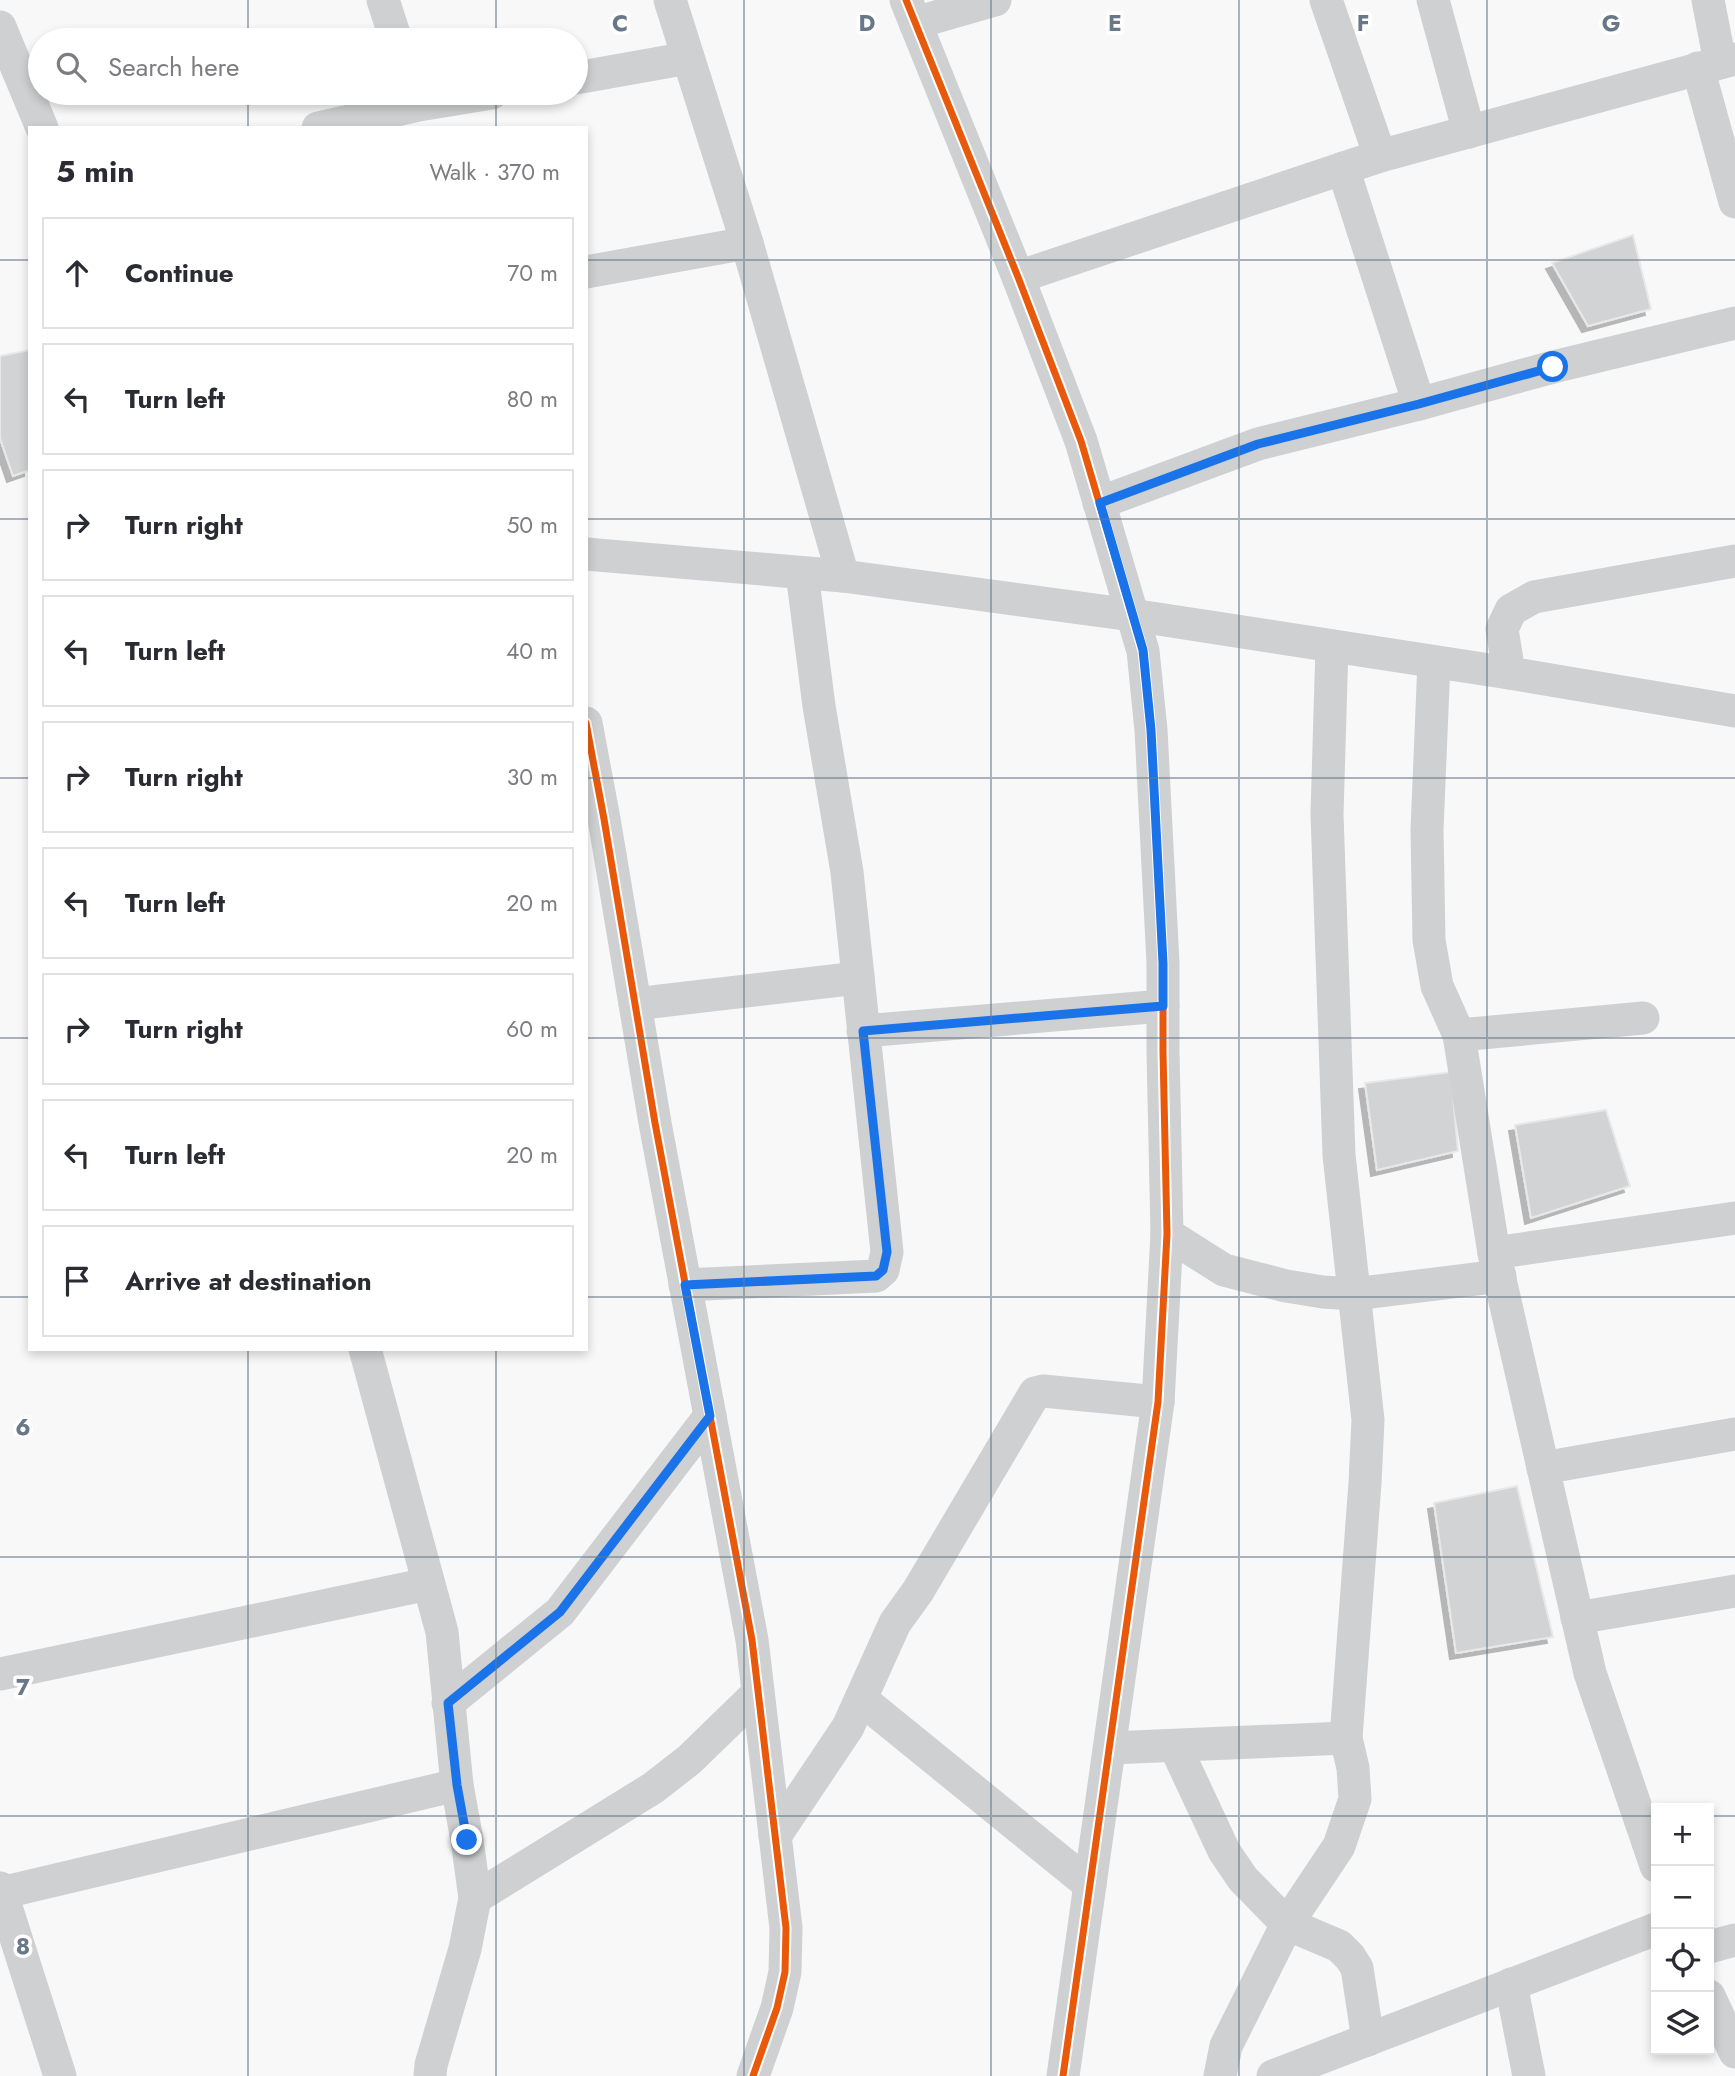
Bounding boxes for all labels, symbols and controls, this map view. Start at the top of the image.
text: C [612,6,628,40]
text: D [859,6,876,40]
text: E [1108,6,1122,40]
text: F [1357,6,1369,40]
text: G [1602,6,1620,40]
search box [28,28,588,105]
icon: search [52,48,90,86]
text: Search here [108,48,240,86]
text: 5 min [56,150,134,193]
text: Walk · 370 m [429,155,560,189]
icon: ahead [58,254,96,292]
text: Continue [125,254,234,292]
text: 70 m [507,256,558,290]
route start [1537,351,1568,382]
icon: left [58,380,96,418]
text: Turn left [125,380,225,418]
text: 80 m [507,382,558,416]
icon: right [58,506,96,544]
text: Turn right [125,506,243,544]
text: 50 m [506,508,558,542]
icon: left [58,632,96,670]
text: Turn left [125,632,225,670]
text: 40 m [506,634,558,668]
icon: right [58,758,96,796]
text: Turn right [125,758,243,796]
text: 30 m [507,760,558,794]
icon: left [58,884,96,922]
text: Turn left [125,884,225,922]
text: 20 m [506,886,558,920]
icon: right [58,1010,96,1048]
text: Turn right [125,1010,243,1048]
text: 60 m [506,1012,558,1046]
icon: left [58,1136,96,1174]
text: Turn left [125,1136,225,1174]
text: 20 m [506,1138,558,1172]
icon: arrive [58,1262,96,1300]
text: Arrive at destination [125,1262,372,1300]
text: 6 [15,1410,31,1444]
text: 7 [16,1670,30,1704]
map controls [1651,1803,1714,2055]
button: + [1651,1803,1714,1866]
route end [451,1824,482,1855]
button: − [1651,1866,1714,1929]
text: 8 [16,1929,30,1963]
button: locate [1651,1929,1714,1992]
button: layers [1651,1992,1714,2055]

